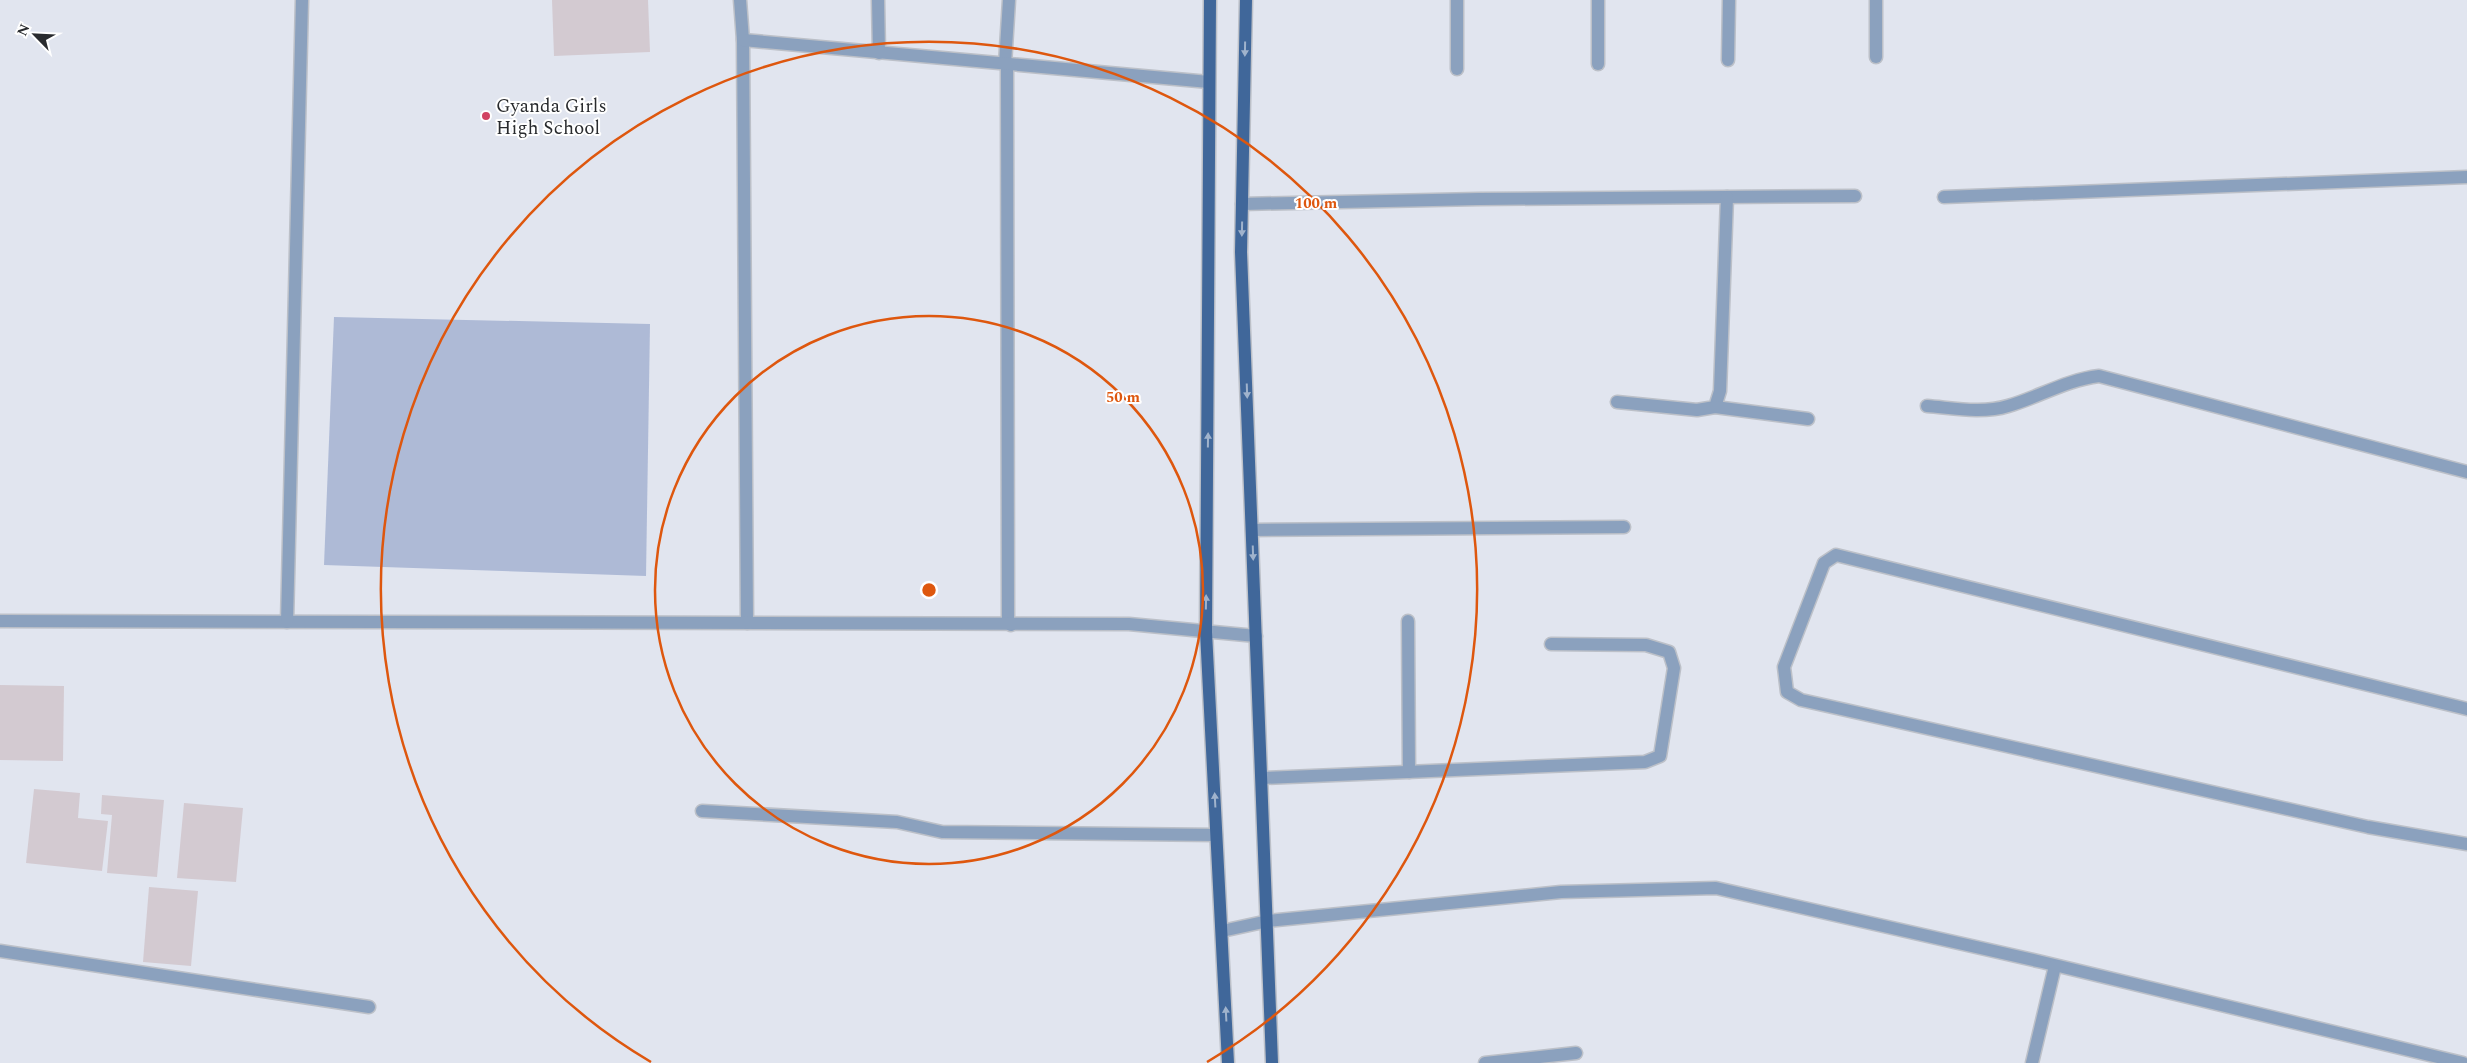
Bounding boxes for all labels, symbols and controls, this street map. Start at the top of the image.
north arrow [10,10,60,60]
text: N [12,20,35,39]
one-way arrow [1241,41,1249,57]
place label: Gyanda Girls High School [496,92,607,143]
marker: Gyanda Girls High School [480,110,492,122]
text: 100 m [1295,192,1338,215]
one-way arrow [1238,221,1246,237]
one-way arrow [1243,383,1251,399]
text: 50 m [1106,386,1141,409]
one-way arrow [1204,432,1212,448]
one-way arrow [1249,546,1257,562]
centre of rings [920,581,938,599]
one-way arrow [1202,594,1210,610]
one-way arrow [1210,791,1218,807]
one-way arrow [1221,1006,1229,1022]

